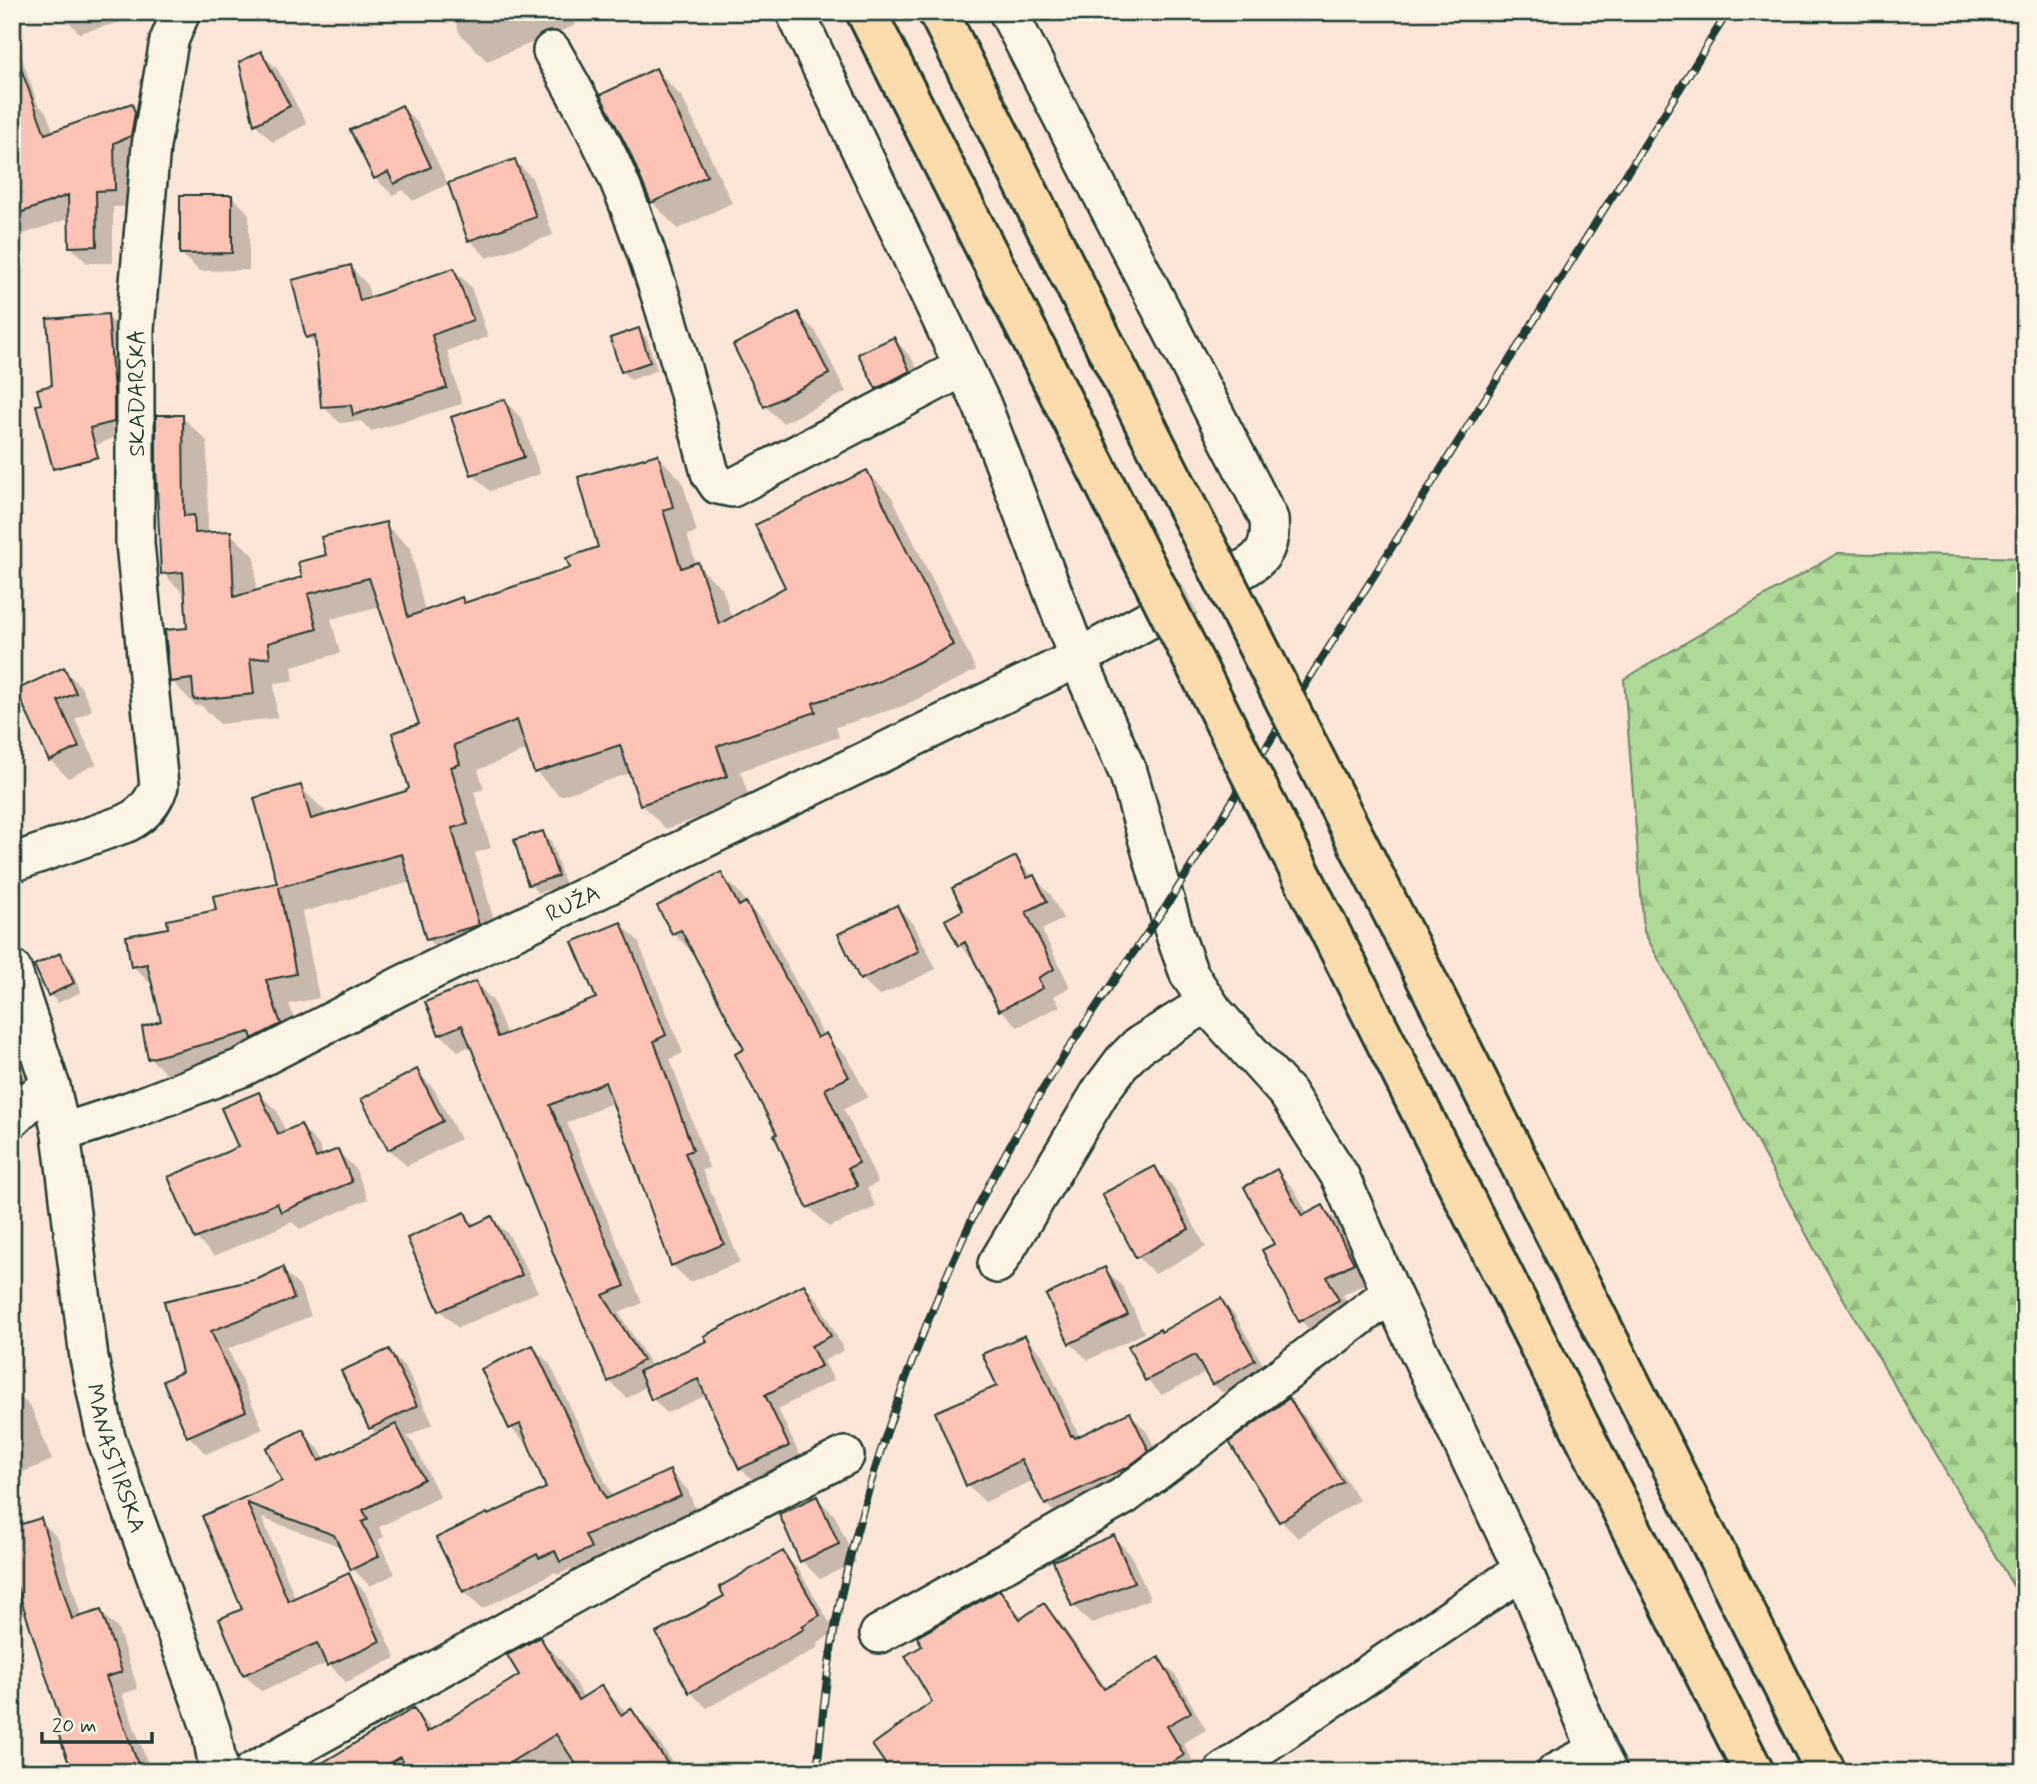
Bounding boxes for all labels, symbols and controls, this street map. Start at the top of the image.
street label: SKADARSKA [123,329,153,457]
street label: RUŽA [541,878,605,930]
street label: MANASTIRSKA [78,1381,152,1537]
scale bar [42,1700,152,1744]
text: 20 m [52,1712,97,1740]

